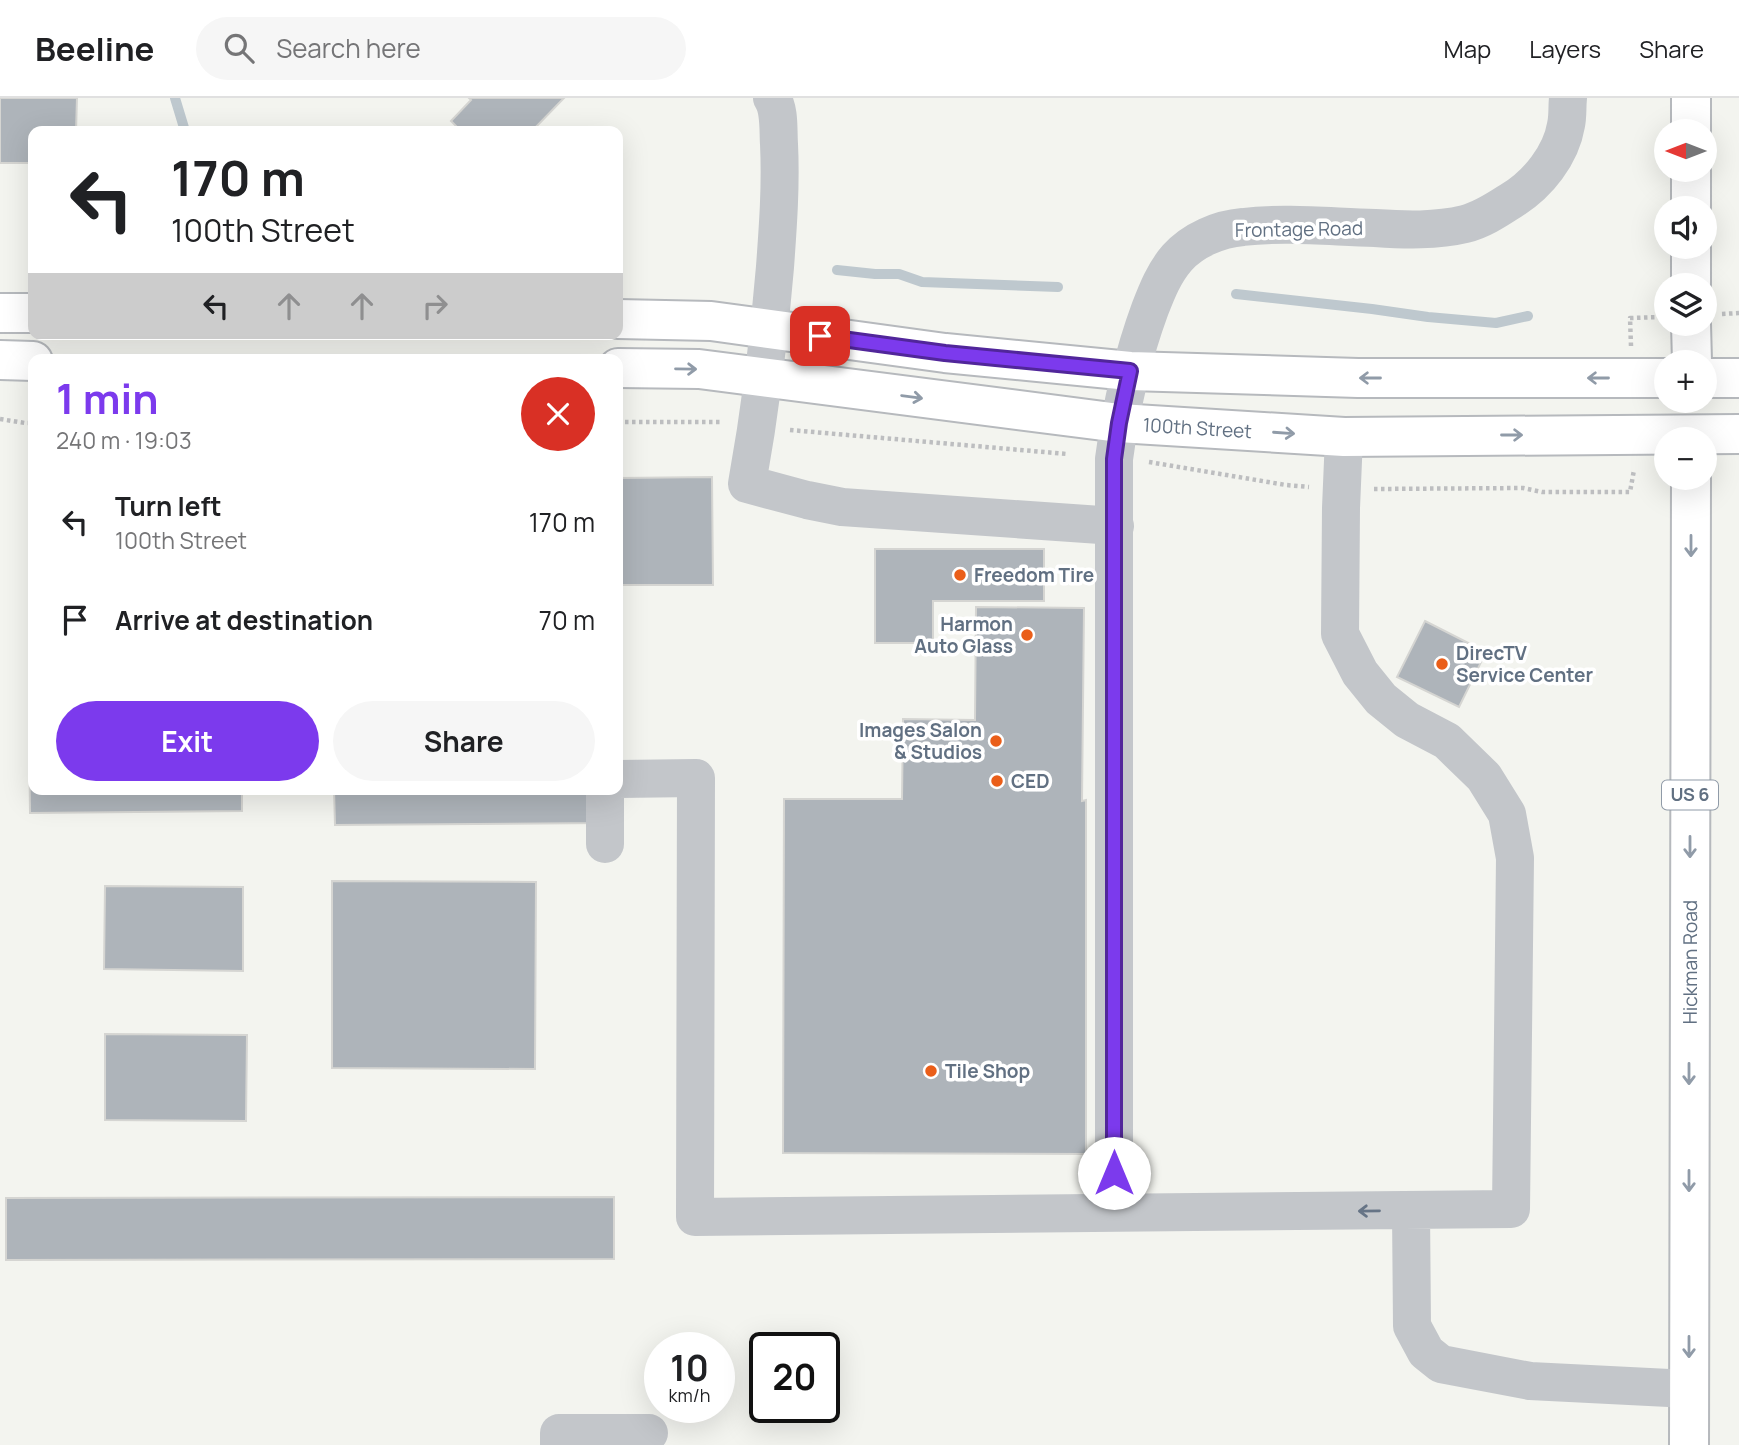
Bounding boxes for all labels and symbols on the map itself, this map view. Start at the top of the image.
north arrow [1654,119,1717,182]
street label: Frontage Road [1235,215,1363,243]
pin [790,306,850,366]
one-way arrow [674,362,697,376]
one-way arrow [1359,371,1382,385]
one-way arrow [1587,371,1610,385]
one-way arrow [900,391,923,404]
street label: 100th Street [1142,412,1253,444]
one-way arrow [1272,427,1295,440]
one-way arrow [1500,428,1523,442]
one-way arrow [1684,534,1698,557]
place label: Freedom Tire [974,562,1094,588]
marker: Freedom Tire [952,567,968,583]
place label: Harmon Auto Glass [914,611,1013,659]
marker: Harmon Auto Glass [1019,627,1035,643]
place label: DirecTV Service Center [1456,640,1593,688]
marker: DirecTV Service Center [1434,656,1450,672]
place label: Images Salon & Studios [859,717,982,765]
marker: Images Salon & Studios [988,733,1004,749]
place label: CED [1011,768,1049,794]
marker: CED [989,773,1005,789]
road number: US 6 [1662,780,1718,810]
one-way arrow [1683,835,1697,858]
street label: Hickman Road [1677,900,1703,1024]
place label: Tile Shop [945,1058,1030,1084]
marker: Tile Shop [923,1063,939,1079]
one-way arrow [1682,1063,1696,1086]
position arrow [1077,1136,1151,1210]
one-way arrow [1682,1170,1696,1193]
one-way arrow [1358,1204,1381,1217]
speed limit sign: 20 [749,1332,840,1423]
one-way arrow [1682,1336,1696,1359]

